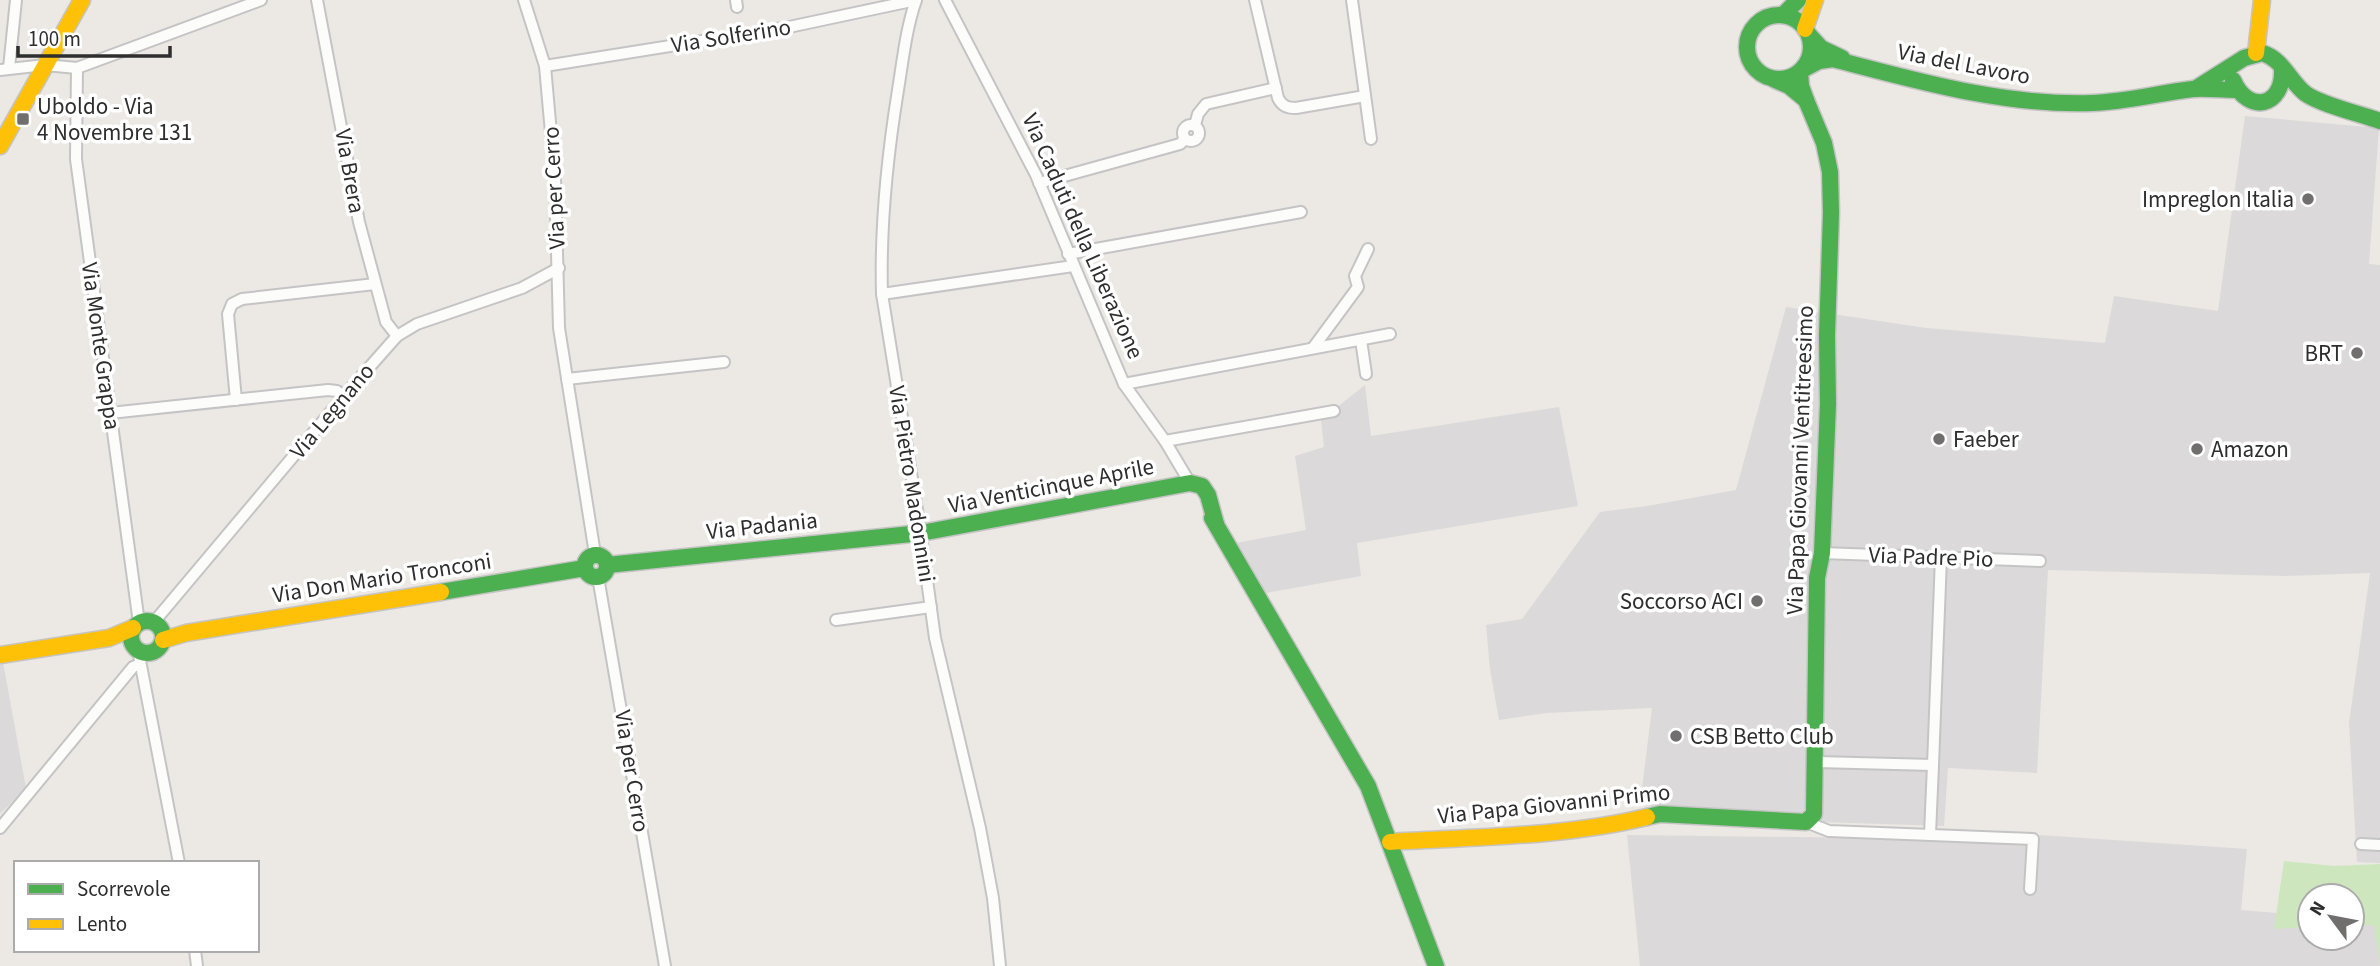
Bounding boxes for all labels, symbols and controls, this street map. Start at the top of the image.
street label: Via Solferino [669,10,793,62]
scale bar [18,14,170,58]
text: 100 m [28,24,81,54]
street label: Via del Lavoro [1895,35,2033,93]
place label: Uboldo - Via 4 Novembre 131 [37,90,192,149]
street label: Via Caduti della Liberazione [1014,108,1152,364]
marker: Uboldo - Via 4 Novembre 131 [15,111,31,127]
street label: Via Brera [326,126,374,216]
street label: Via per Cerro [534,126,574,250]
place label: Impreglon Italia [2142,183,2294,216]
marker: Impreglon Italia [2300,191,2316,207]
street label: Via Monte Grappa [73,260,129,432]
street label: Via Papa Giovanni Ventitreesimo [1778,305,1822,615]
place label: BRT [2304,337,2343,370]
marker: BRT [2349,345,2365,361]
street label: Via Legnano [282,356,382,466]
street label: Via Pietro Madonnini [880,383,944,585]
place label: Faeber [1953,423,2020,456]
marker: Faeber [1931,431,1947,447]
place label: Amazon [2211,433,2289,466]
marker: Amazon [2189,441,2205,457]
street label: Via Venticinque Aprile [945,450,1157,522]
street label: Via Padania [705,504,819,548]
street label: Via Padre Pio [1868,538,1994,576]
street label: Via Don Mario Tronconi [270,544,494,612]
place label: Soccorso ACI [1620,585,1743,618]
marker: Soccorso ACI [1749,593,1765,609]
street label: Via per Cerro [606,708,658,834]
place label: CSB Betto Club [1690,720,1834,753]
marker: CSB Betto Club [1668,728,1684,744]
street label: Via Papa Giovanni Primo [1436,775,1672,833]
legend [14,861,259,952]
text: Scorrevole [77,874,171,904]
north arrow [2296,882,2366,952]
text: N [2303,896,2333,921]
text: Lento [77,909,127,939]

